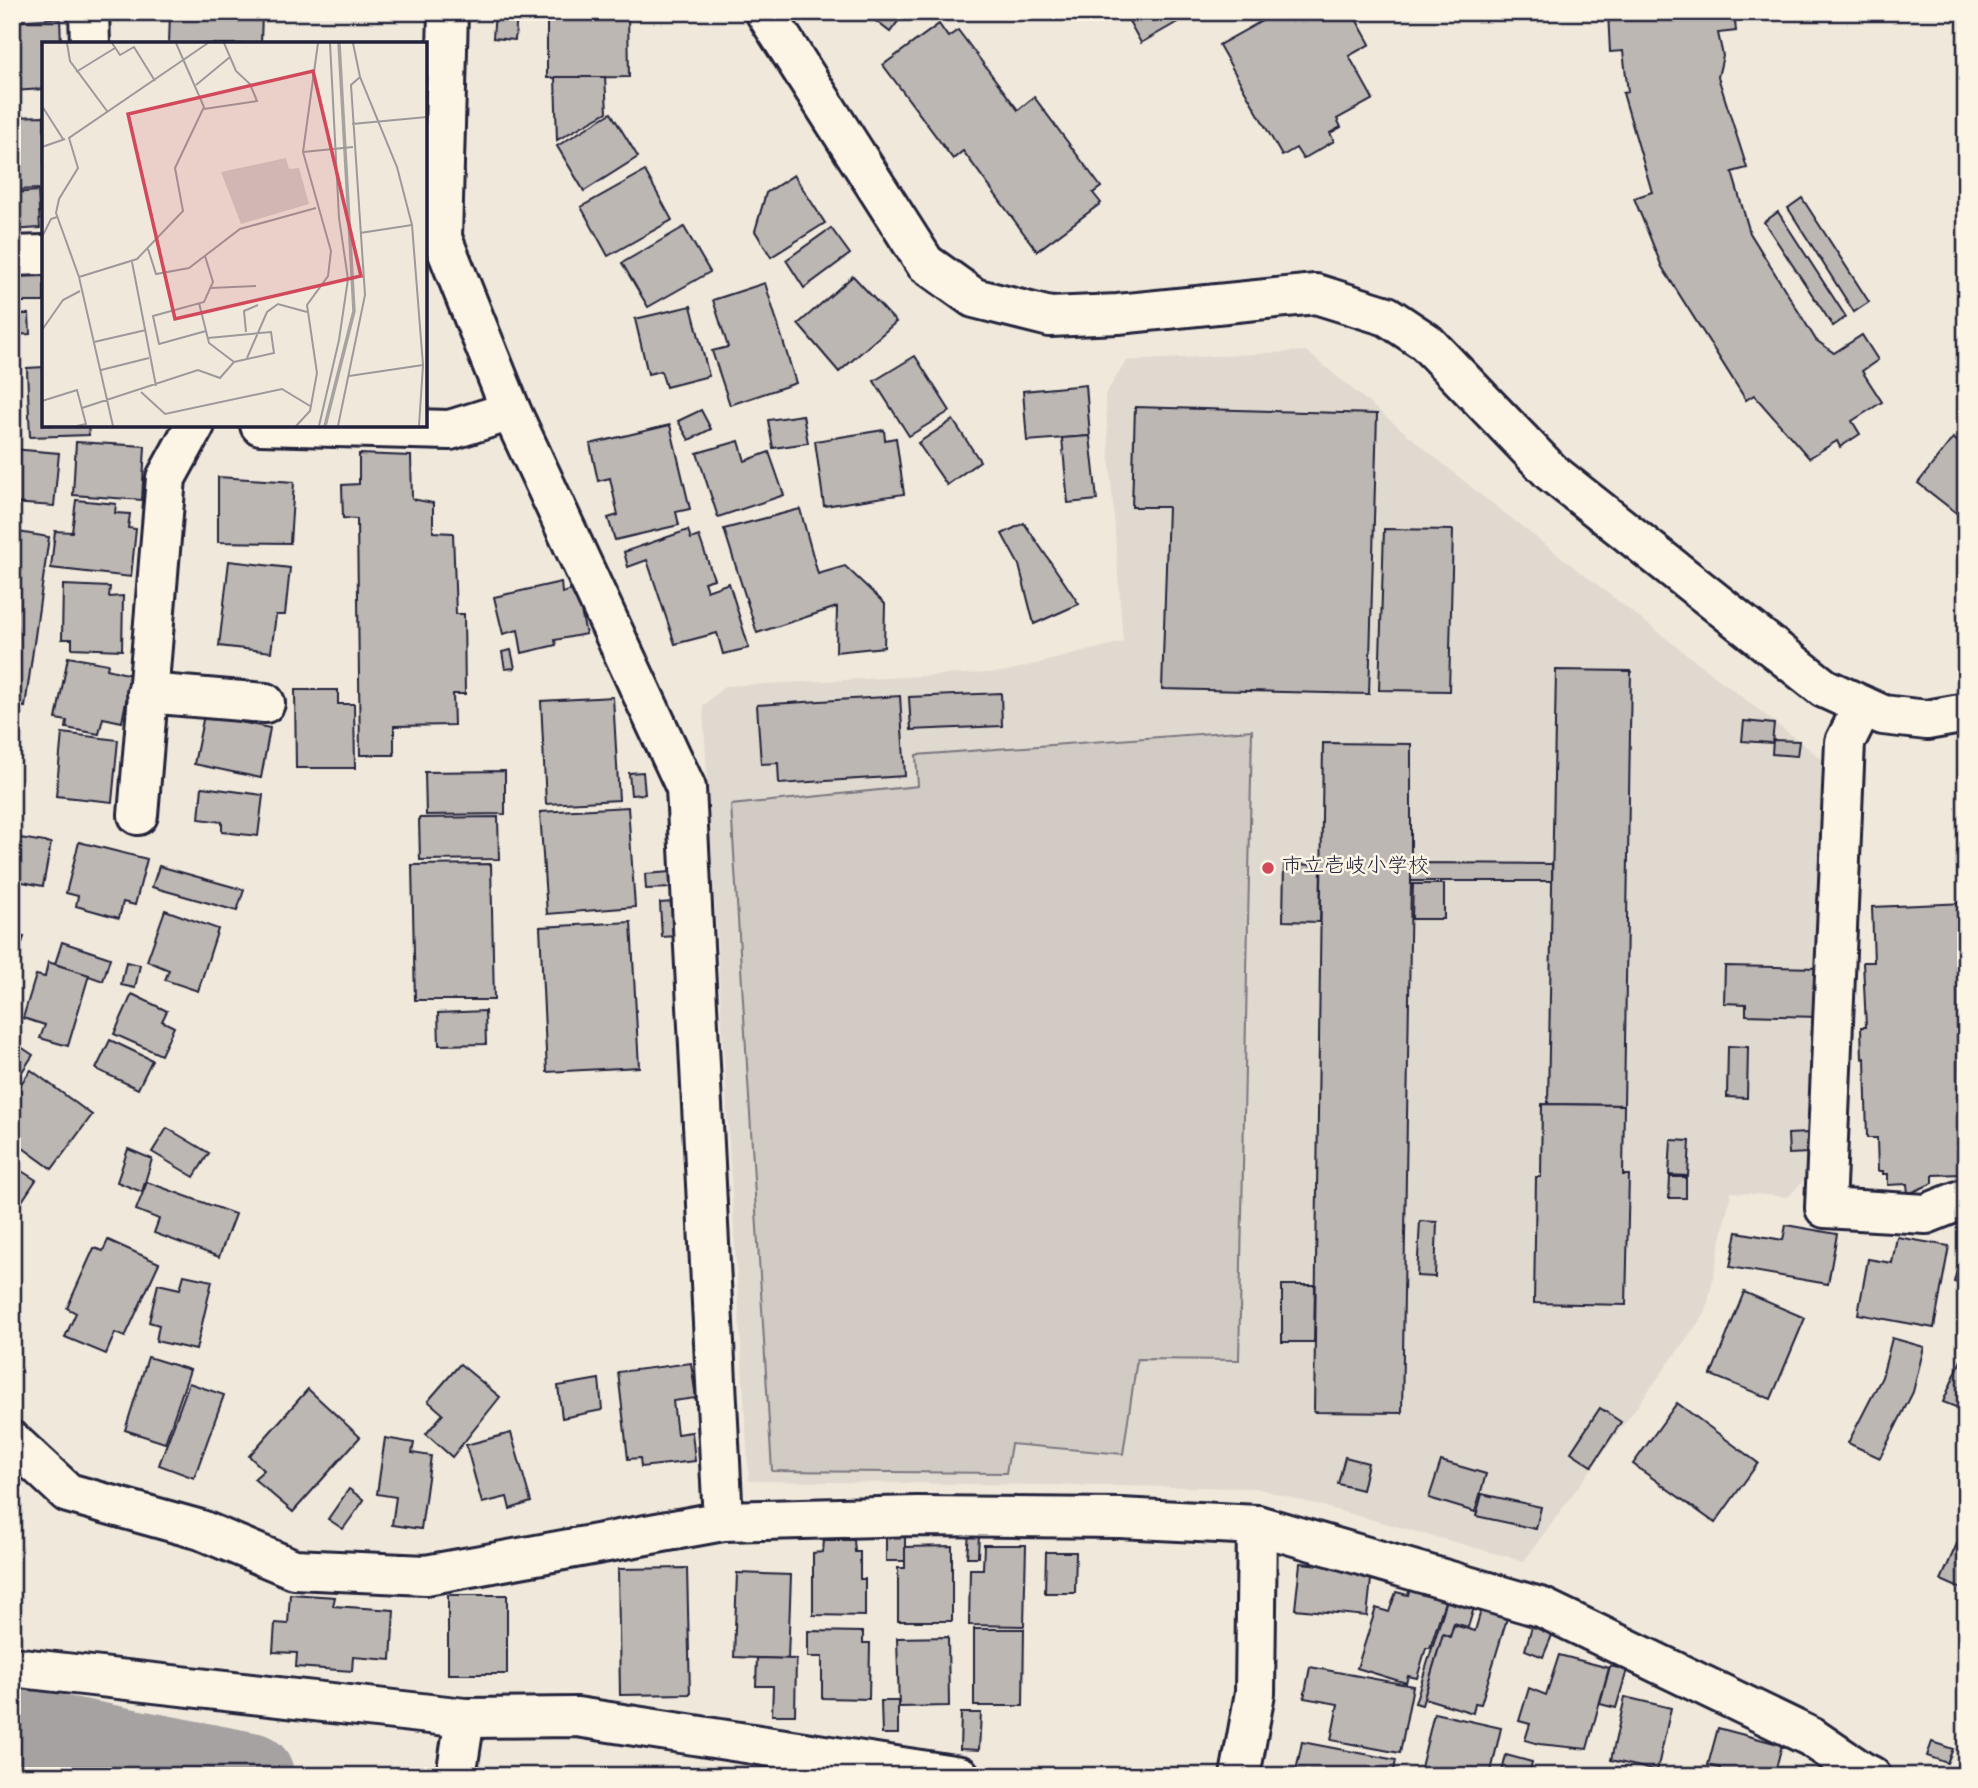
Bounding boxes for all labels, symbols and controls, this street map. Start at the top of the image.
inset map [42,42,427,427]
place label: 市立壱岐小学校 [1282,854,1429,881]
marker: 市立壱岐小学校 [1260,860,1276,876]

